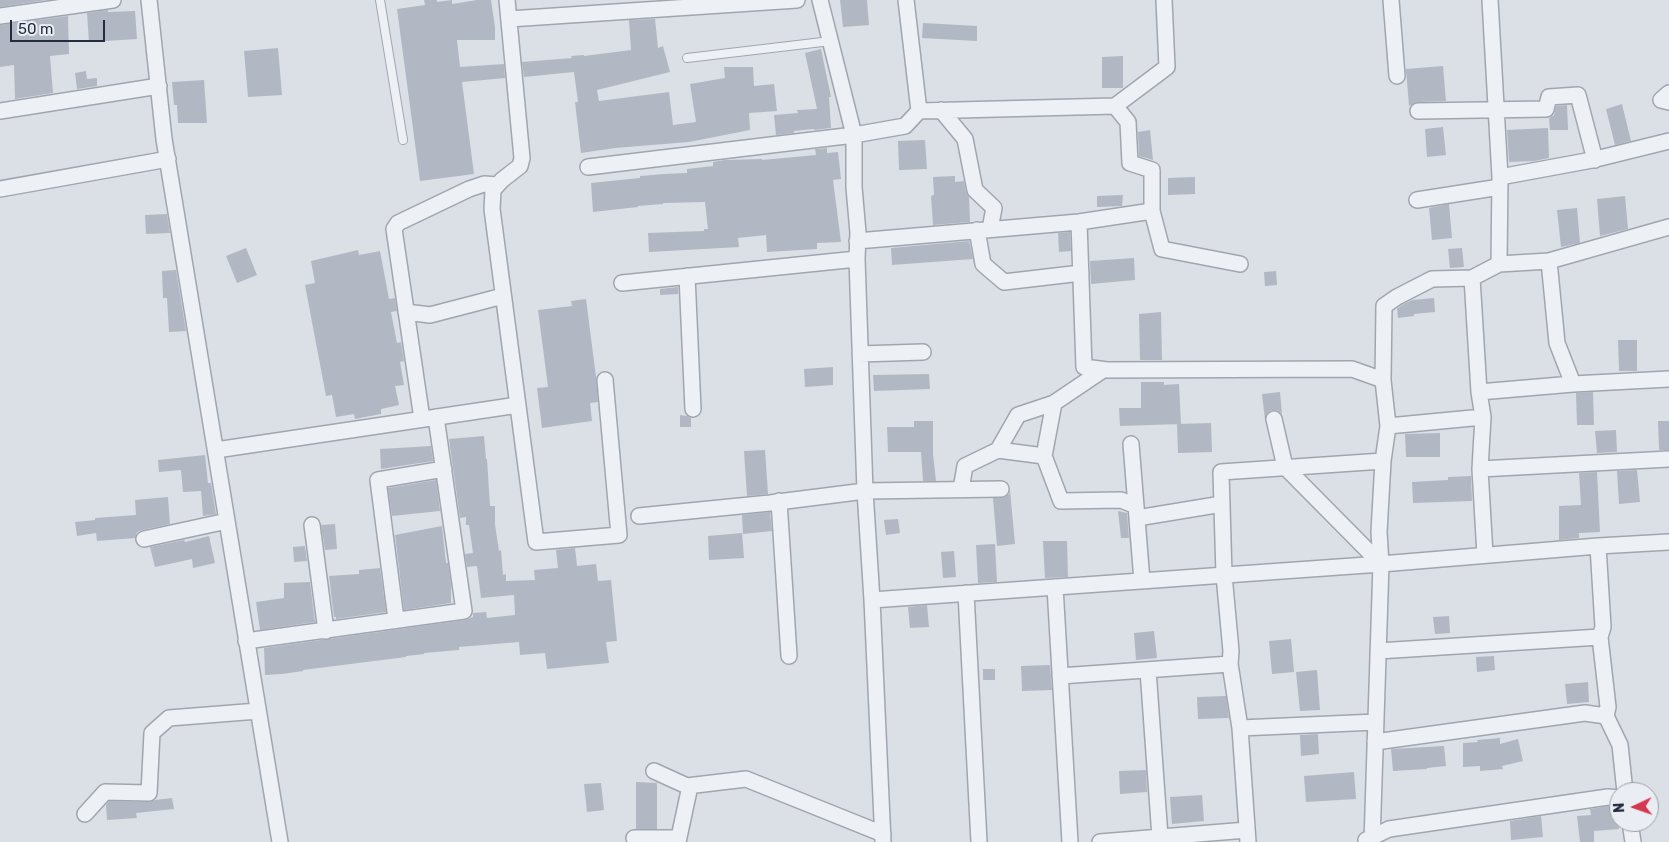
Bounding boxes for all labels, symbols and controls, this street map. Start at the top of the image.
scale bar [12,10,108,42]
text: 50 m [18,20,53,38]
north arrow [1609,782,1659,832]
text: N [1611,802,1628,813]

